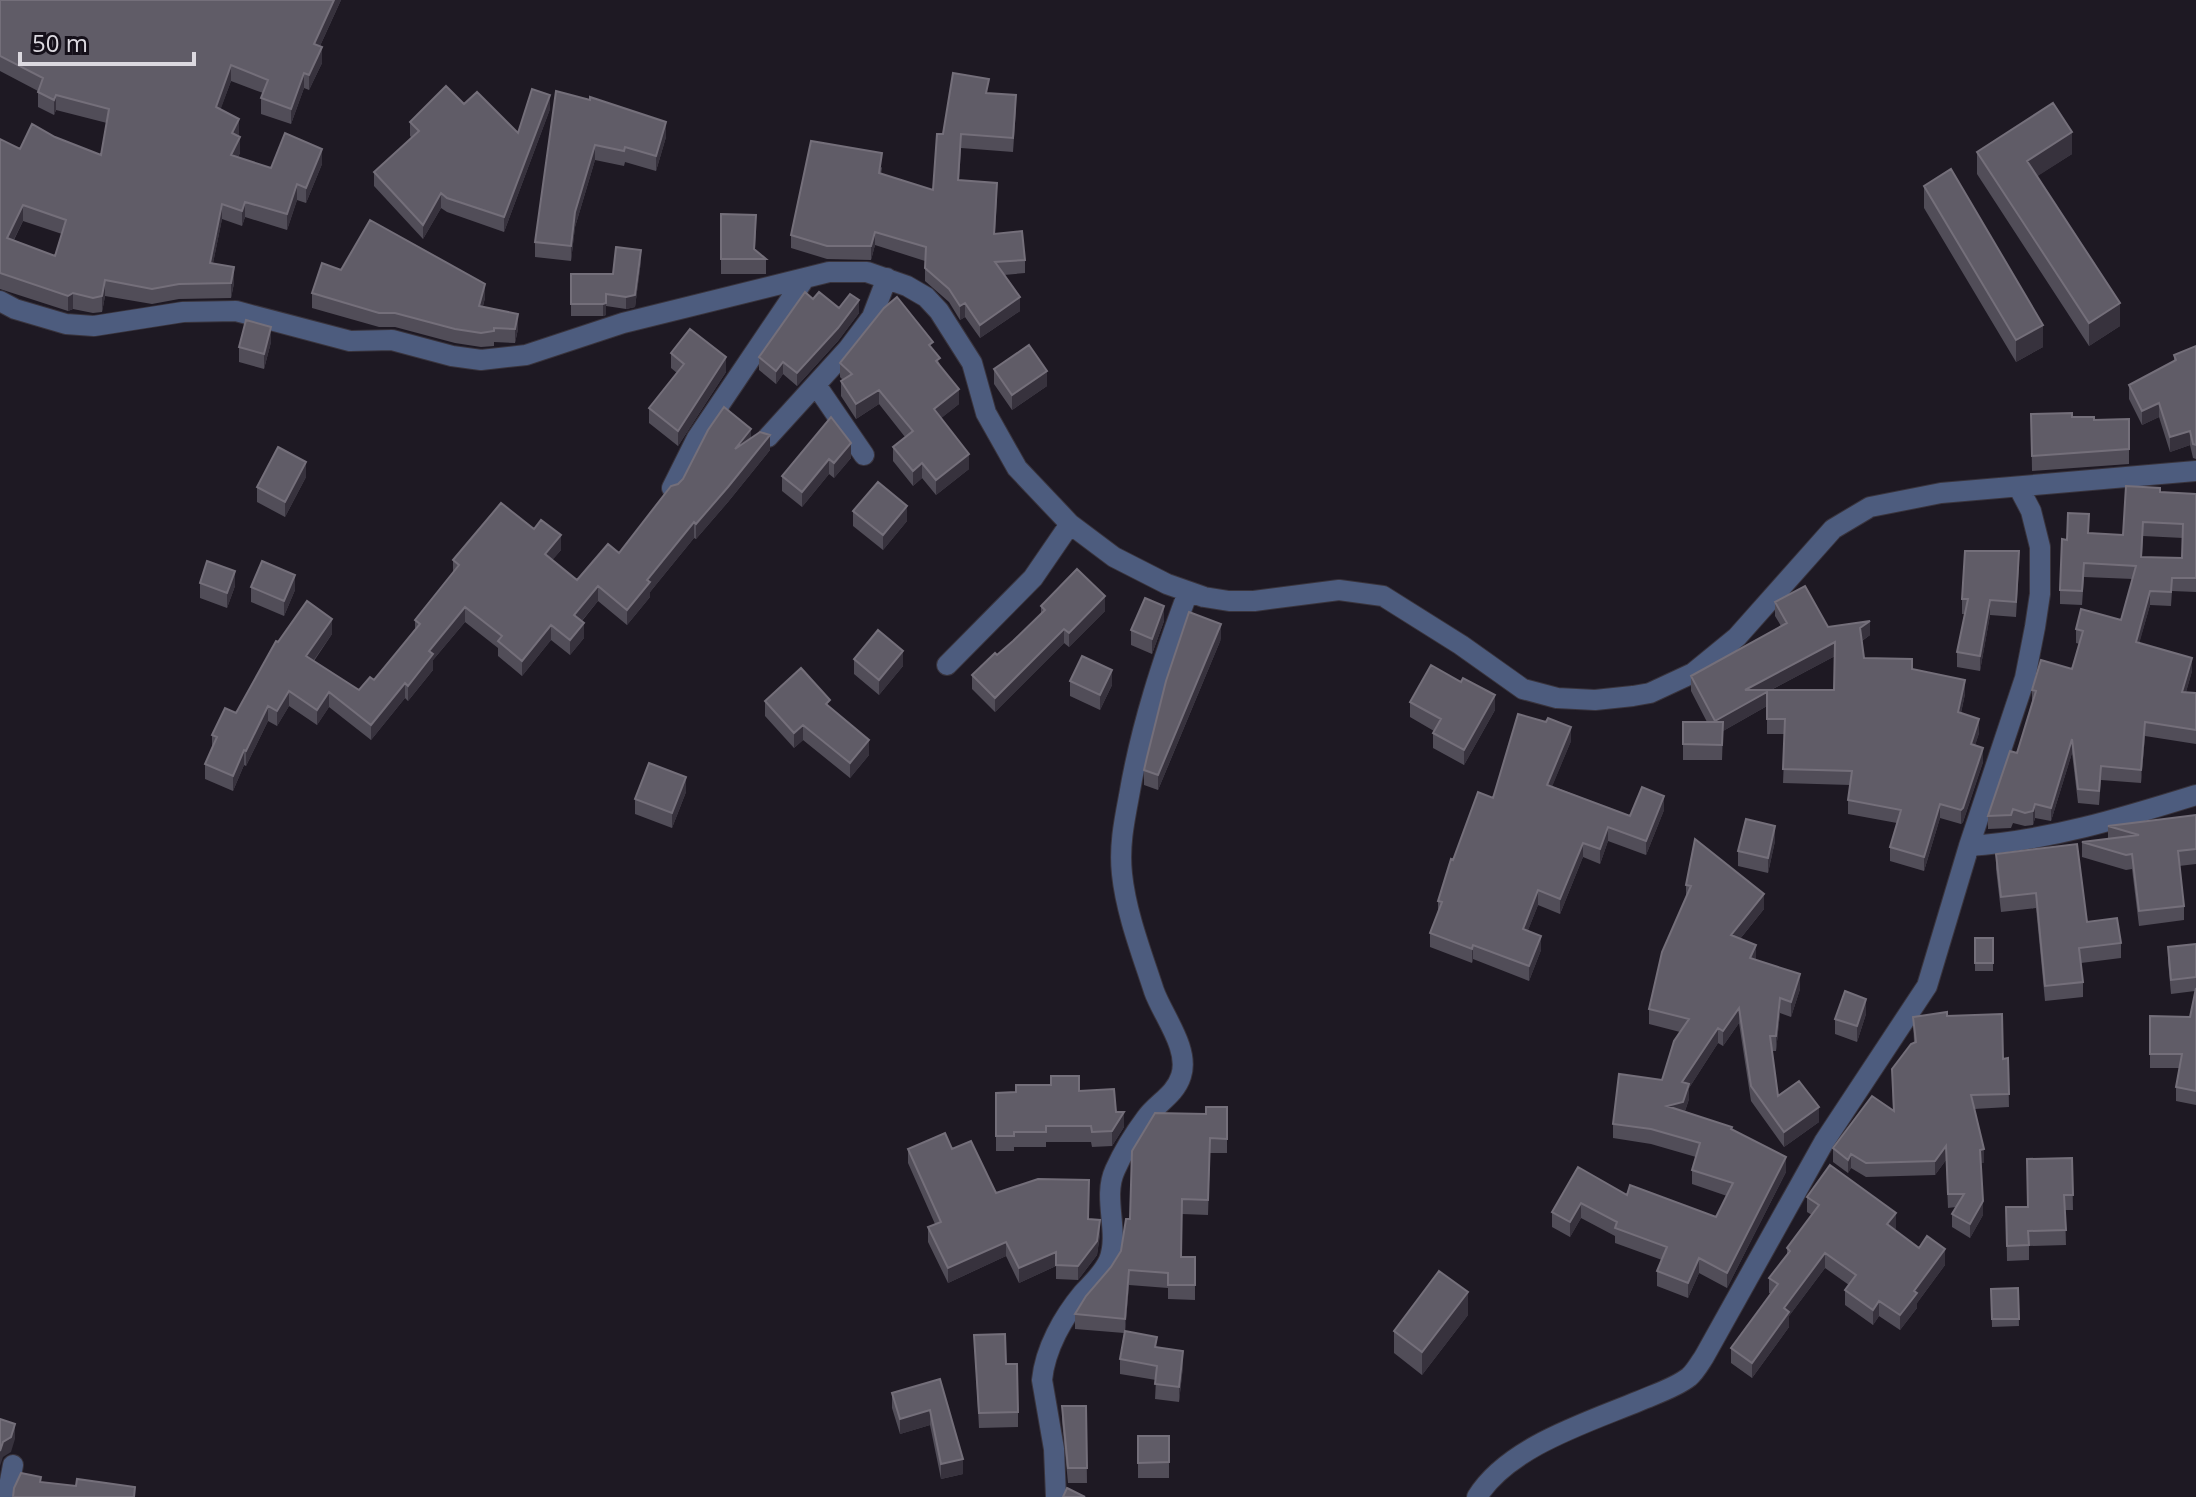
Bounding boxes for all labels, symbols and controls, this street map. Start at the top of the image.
scale bar [20,16,194,66]
text: 50 m [32,26,88,59]

